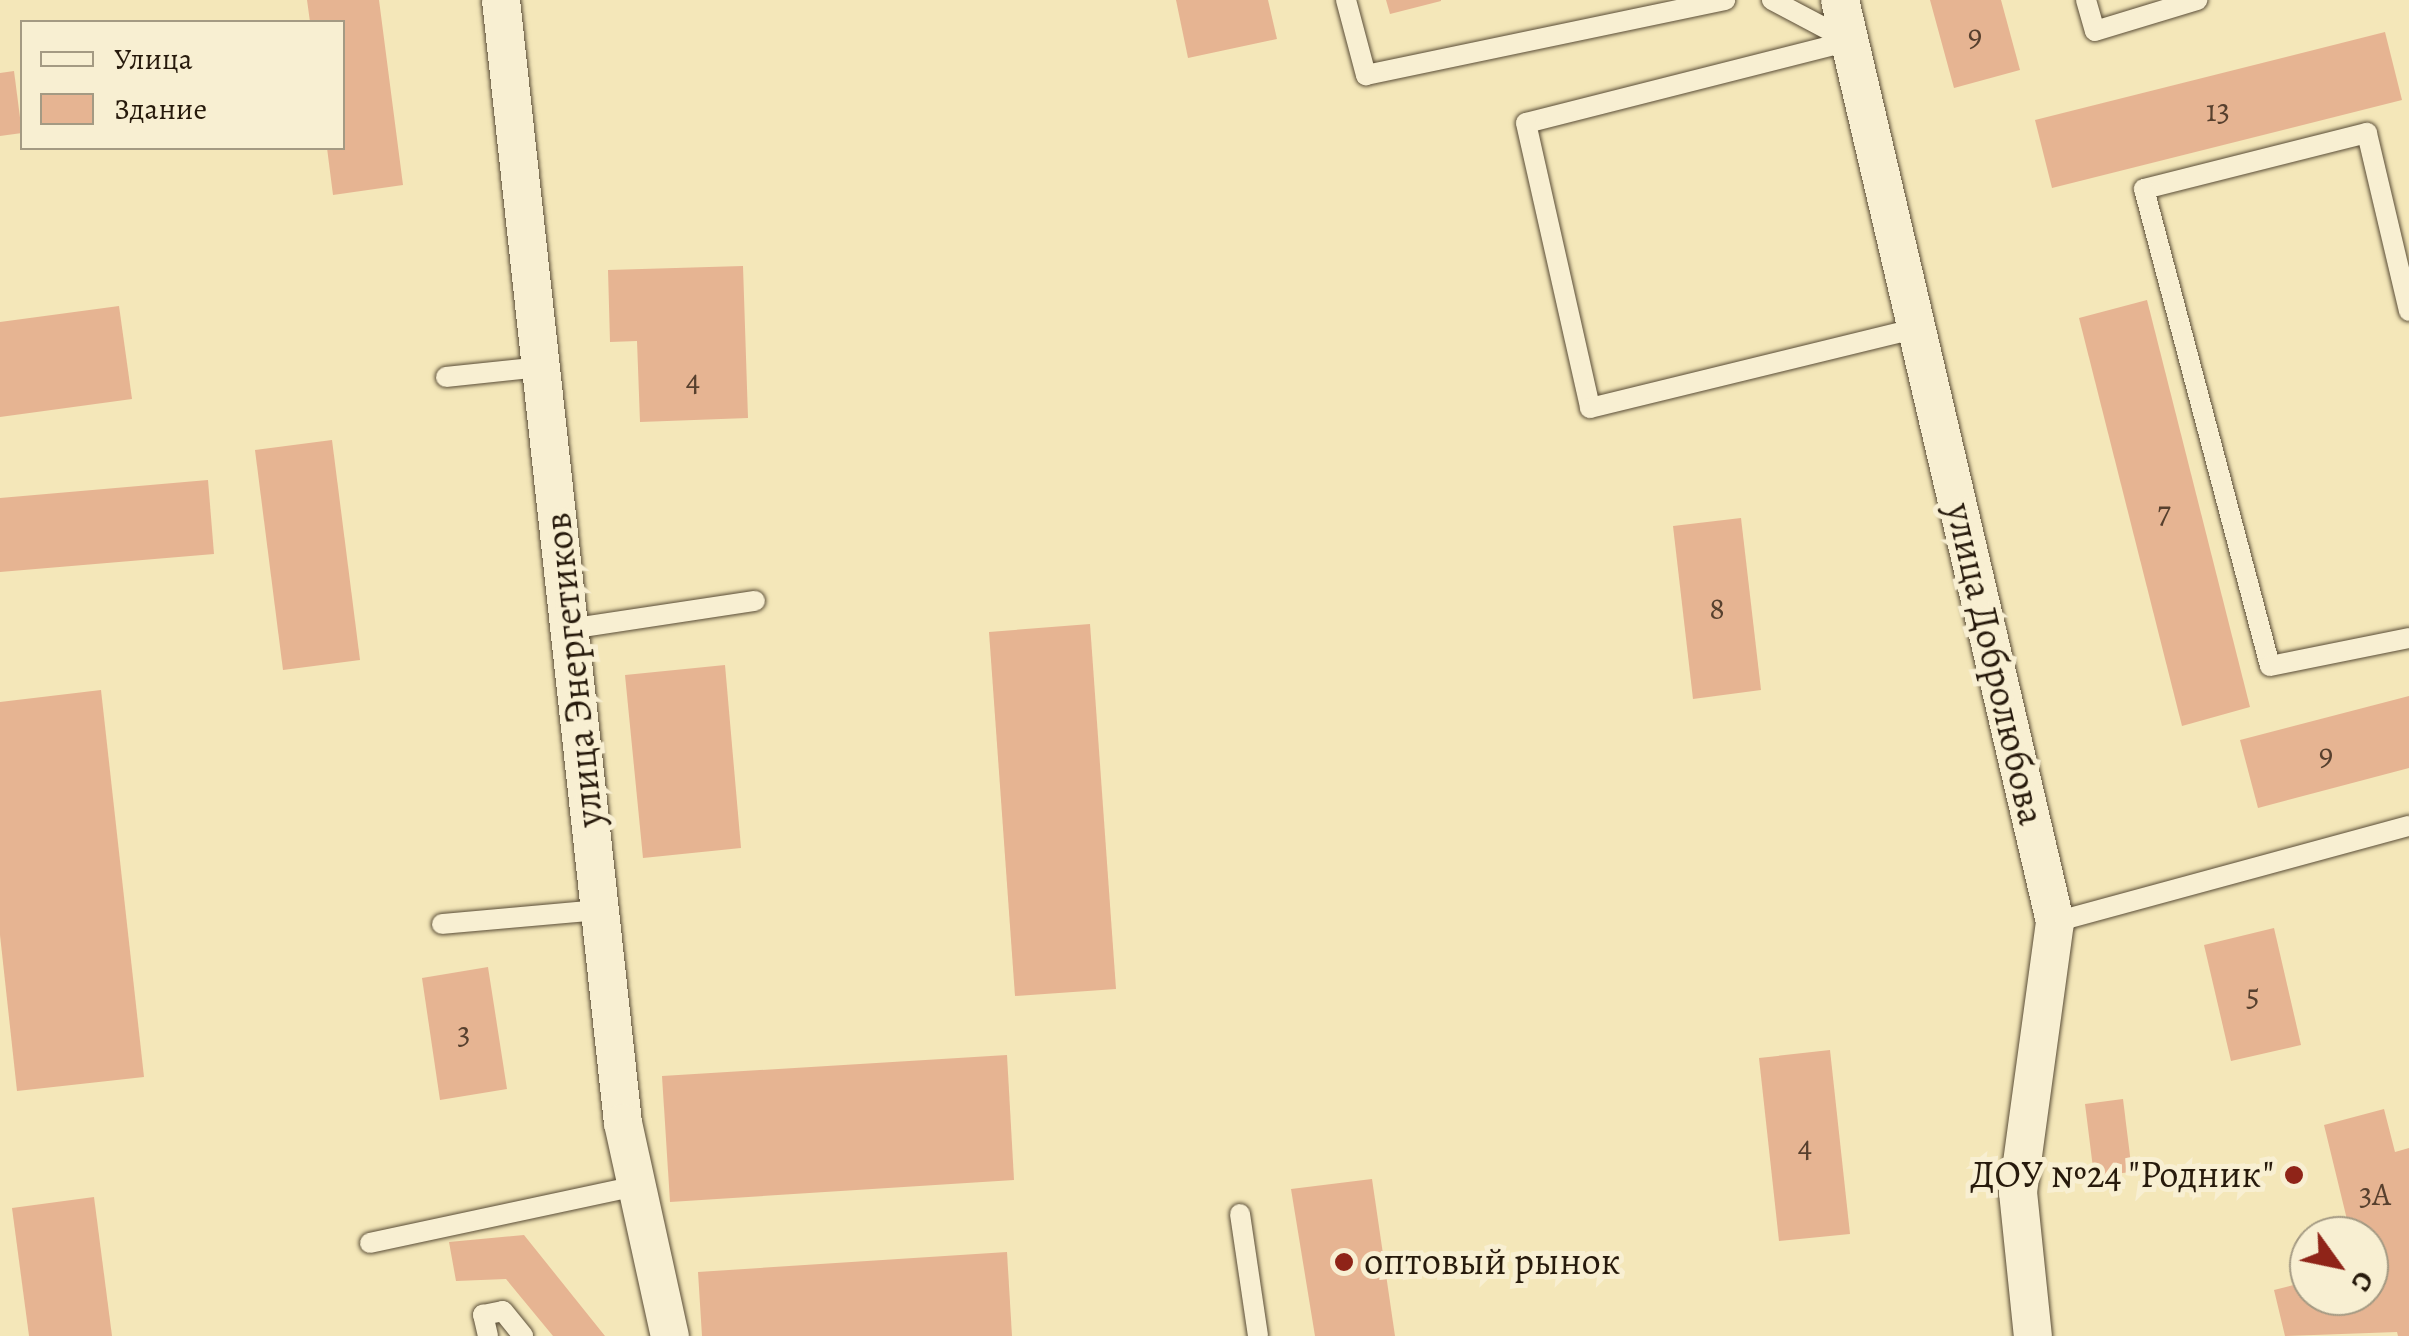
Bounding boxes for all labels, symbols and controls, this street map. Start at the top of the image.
house number: 9 [1968,16,1982,54]
legend [20,20,345,150]
text: Улица [114,39,193,79]
text: Здание [114,89,207,129]
house number: 13 [2206,91,2230,129]
house number: 4 [686,361,700,399]
house number: 7 [2157,493,2171,531]
street label: улица Добролюбова [1936,499,2054,829]
street label: улица Энергетиков [535,510,613,830]
house number: 8 [1709,589,1725,627]
house number: 9 [2319,735,2333,773]
house number: 5 [2246,976,2260,1014]
house number: 3 [457,1014,471,1052]
house number: 4 [1798,1127,1812,1165]
place label: ДОУ №24 "Родник" [1970,1152,2274,1198]
marker: ДОУ №24 "Родник" [2283,1164,2305,1186]
house number: 3А [2359,1175,2391,1213]
north arrow [2289,1216,2389,1316]
place label: оптовый рынок [1364,1239,1620,1285]
marker: оптовый рынок [1333,1251,1355,1273]
text: С [2342,1264,2383,1299]

